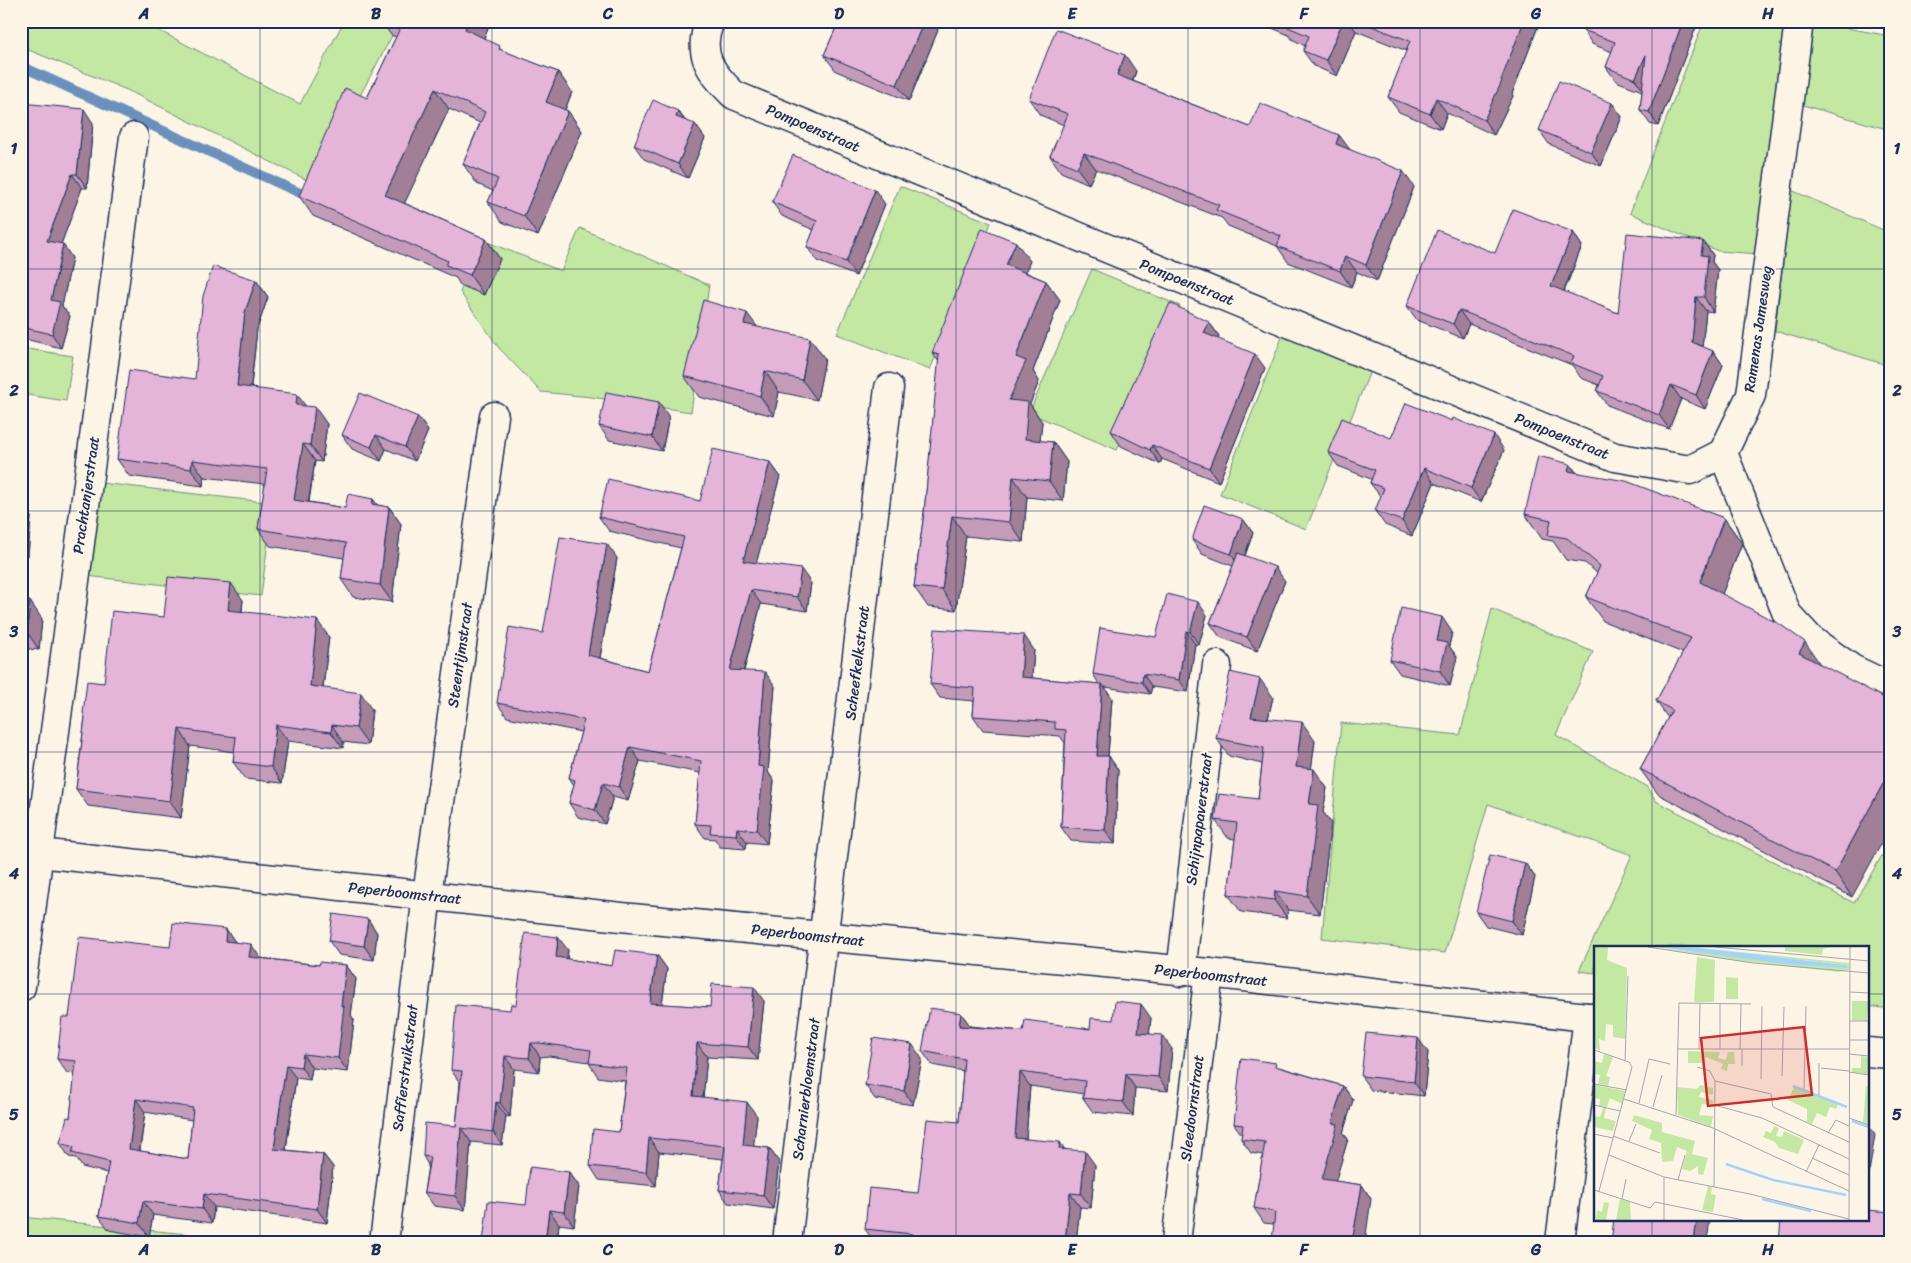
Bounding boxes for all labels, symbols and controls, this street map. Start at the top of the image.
text: A [138,0,149,28]
text: B [371,0,382,28]
text: C [602,0,614,28]
text: D [834,0,844,28]
text: E [1068,0,1078,28]
text: F [1299,0,1310,28]
text: G [1530,0,1542,28]
text: H [1761,0,1774,28]
street label: Pompoenstraat [762,96,865,160]
text: 1 [11,134,18,163]
text: 1 [1894,134,1901,163]
street label: Pompoenstraat [1136,251,1239,313]
street label: Ramenas Jamesweg [1736,264,1780,394]
text: 2 [8,376,19,405]
text: 2 [1891,376,1902,405]
street label: Pompoenstraat [1511,405,1614,467]
street label: Prachtanjerstraat [65,434,107,556]
street label: Steentijmstraat [440,600,480,709]
street label: Scheefkelkstraat [837,604,877,722]
text: 3 [9,617,19,646]
text: 3 [1892,617,1902,646]
street label: Schijnpapaverstraat [1178,750,1220,887]
text: 4 [8,859,19,888]
text: 4 [1891,859,1902,888]
street label: Peperboomstraat [347,874,463,912]
street label: Peperboomstraat [750,916,866,954]
inset map [1594,946,1868,1220]
street label: Peperboomstraat [1153,956,1269,994]
street label: Saffierstruikstraat [384,1002,426,1133]
street label: Scharnierbloemstraat [784,1015,828,1162]
street label: Sleedoornstraat [1173,1053,1211,1163]
text: 5 [9,1100,19,1129]
text: 5 [1892,1100,1902,1129]
text: A [138,1235,149,1263]
text: B [371,1235,382,1263]
text: C [602,1235,614,1263]
text: D [834,1235,844,1263]
text: E [1068,1235,1078,1263]
text: F [1299,1235,1310,1263]
text: G [1530,1235,1542,1263]
text: H [1761,1235,1774,1263]

